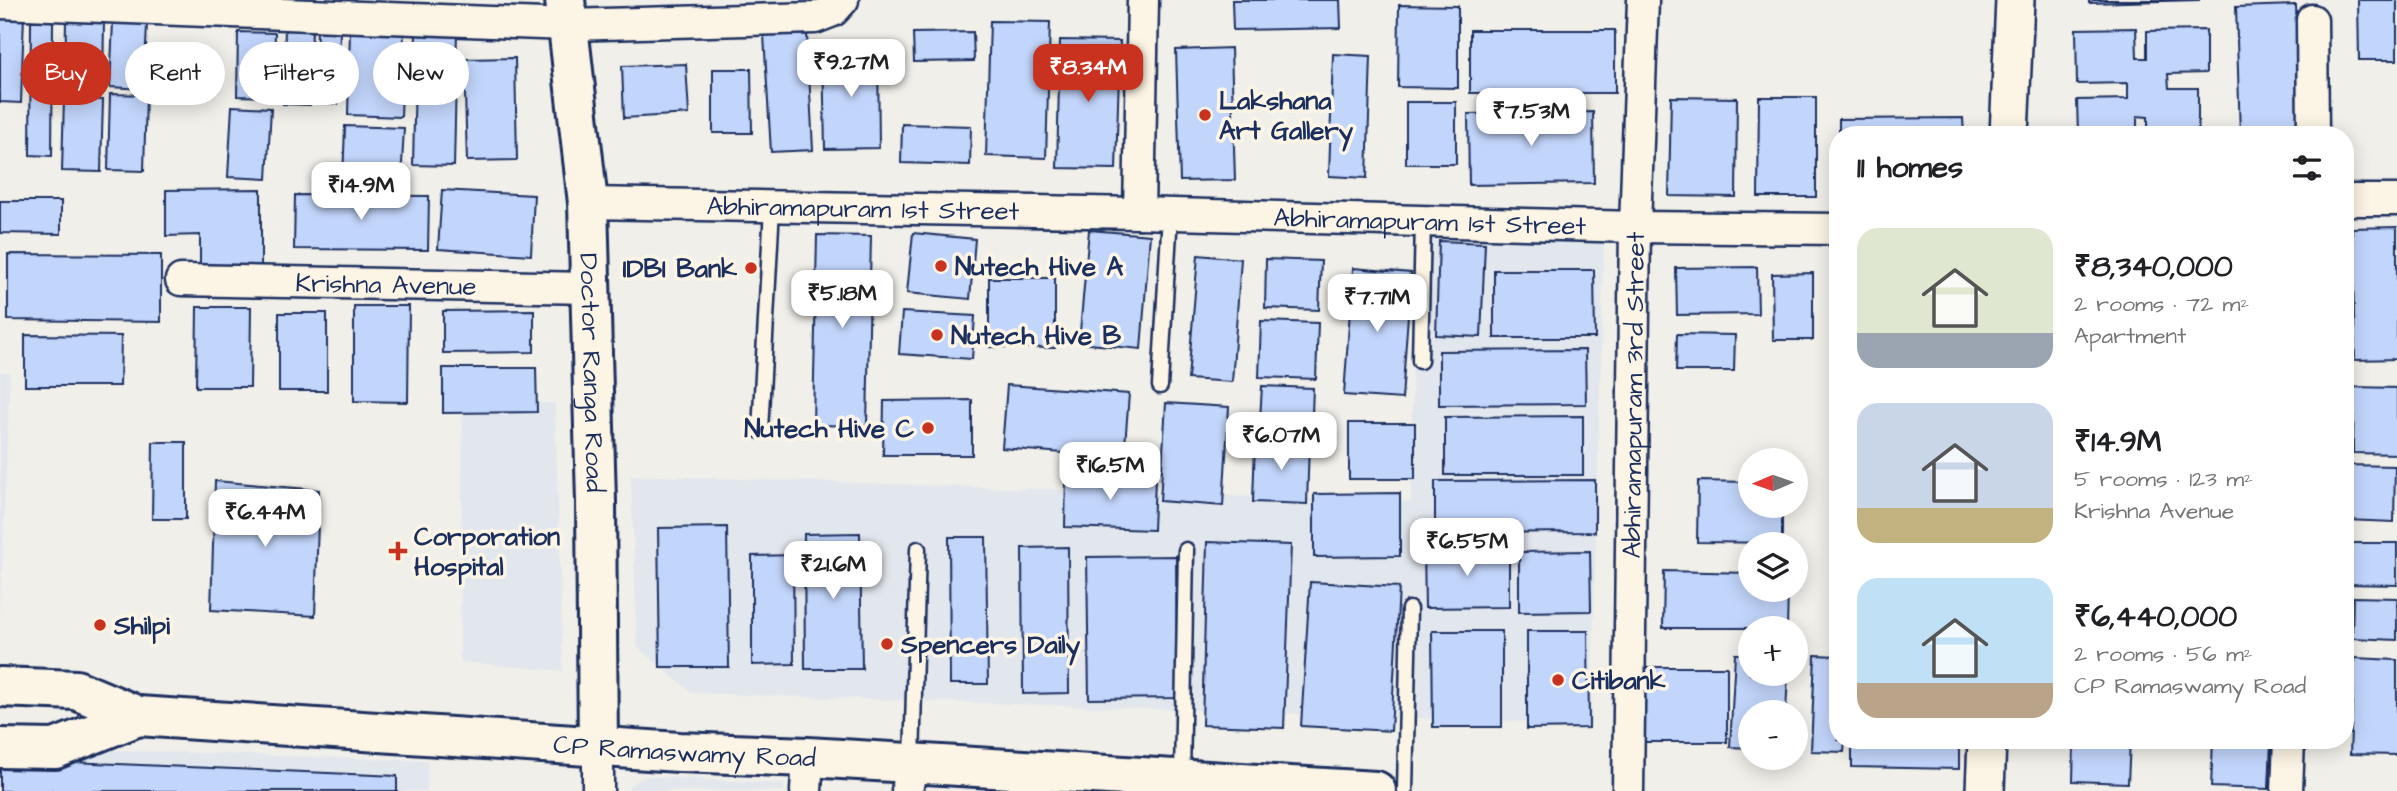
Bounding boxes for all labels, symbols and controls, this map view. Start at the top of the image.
pin: ₹9.27M [794,40,908,99]
chip: Buy [21,42,111,105]
chip: Rent [125,42,225,105]
chip: Filters [239,42,359,105]
chip: New [373,42,469,105]
pin: ₹8.34M [1031,44,1145,104]
text: ₹9.27M [813,46,889,78]
text: ₹8.34M [1049,51,1127,83]
place label: Lakshana Art Gallery [1219,83,1354,152]
pin: ₹7.53M [1474,88,1588,148]
text: ₹7.53M [1492,95,1570,127]
marker: Lakshana Art Gallery [1197,107,1213,123]
text: 11 homes [1857,147,1963,189]
icon: filters [2288,149,2326,187]
pin: ₹14.9M [304,162,418,222]
text: ₹14.9M [327,169,395,201]
street label: Abhiramapuram 1st Street [706,188,1020,230]
street label: Abhiramapuram 1st Street [1273,200,1587,245]
street label: Abhiramapuram 3rd Street [1614,231,1654,559]
text: ₹8,340,000 [2074,246,2233,288]
place label: Nutech Hive A [955,249,1123,285]
place label: IDBI Bank [623,251,738,287]
street label: Doctor Ranga Road [570,253,613,493]
icon: home [1913,256,1997,340]
marker: Nutech Hive A [933,258,949,274]
marker: IDBI Bank [743,260,759,276]
street label: Krishna Avenue [295,265,477,305]
pin: ₹5.18M [785,270,899,330]
pin: ₹7.71M [1320,274,1434,334]
text: ₹5.18M [807,277,877,309]
text: ₹7.71M [1344,281,1410,313]
text: 2 rooms · 72 m² [2074,288,2249,320]
place label: Nutech Hive B [951,318,1121,354]
text: Apartment [2074,320,2186,352]
marker: Nutech Hive B [929,327,945,343]
place label: Nutech Hive C [744,411,915,447]
pin: ₹6.07M [1224,412,1338,472]
text: ₹6.07M [1242,419,1320,451]
marker: Nutech Hive C [920,420,936,436]
text: ₹14.9M [2074,421,2162,463]
icon: home [1913,431,1997,515]
pin: ₹16.5M [1053,442,1167,502]
north arrow [1738,448,1808,518]
map controls [1738,448,1808,770]
text: ₹16.5M [1075,449,1145,481]
text: 5 rooms · 123 m² [2074,463,2253,495]
pin: ₹6.44M [208,490,322,549]
text: Krishna Avenue [2074,495,2234,527]
text: ₹6.44M [224,496,306,528]
pin: ₹6.55M [1410,518,1524,578]
place label: Corporation Hospital [414,519,560,585]
text: ₹6.55M [1426,525,1508,557]
button: layers [1738,532,1808,602]
marker: Corporation Hospital [388,541,408,561]
pin: ₹21.6M [776,542,890,601]
text: ₹21.6M [800,548,866,580]
text: ₹6,440,000 [2074,596,2237,638]
icon: home [1913,606,1997,690]
place label: Shilpi [113,608,170,644]
button: + [1738,616,1808,686]
marker: Shilpi [92,617,108,633]
place label: Spencers Daily [900,627,1081,666]
marker: Spencers Daily [879,636,895,652]
text: 2 rooms · 56 m² [2074,638,2252,670]
place label: Citibank [1572,663,1667,699]
text: CP Ramaswamy Road [2074,670,2306,702]
marker: Citibank [1550,672,1566,688]
button: − [1738,700,1808,770]
street label: CP Ramaswamy Road [552,727,817,776]

